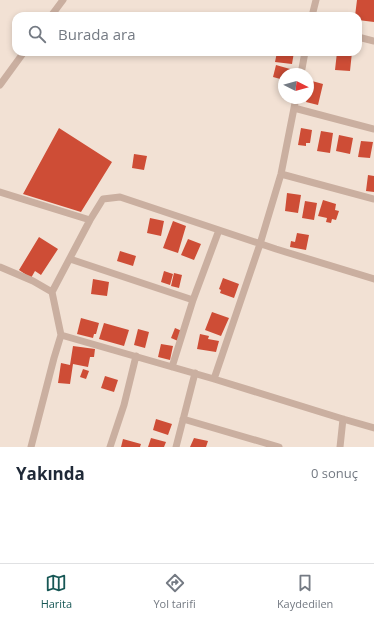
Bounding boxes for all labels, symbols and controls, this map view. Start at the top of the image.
search box [12,12,362,56]
icon: search [26,23,48,45]
text: Burada ara [58,24,136,44]
north arrow [278,68,314,104]
text: Yakında [16,462,85,485]
text: 0 sonuç [311,464,358,482]
tab: Harita [41,572,72,611]
tab: Yol tarifi [153,572,196,611]
tab: Kaydedilen [277,572,333,611]

